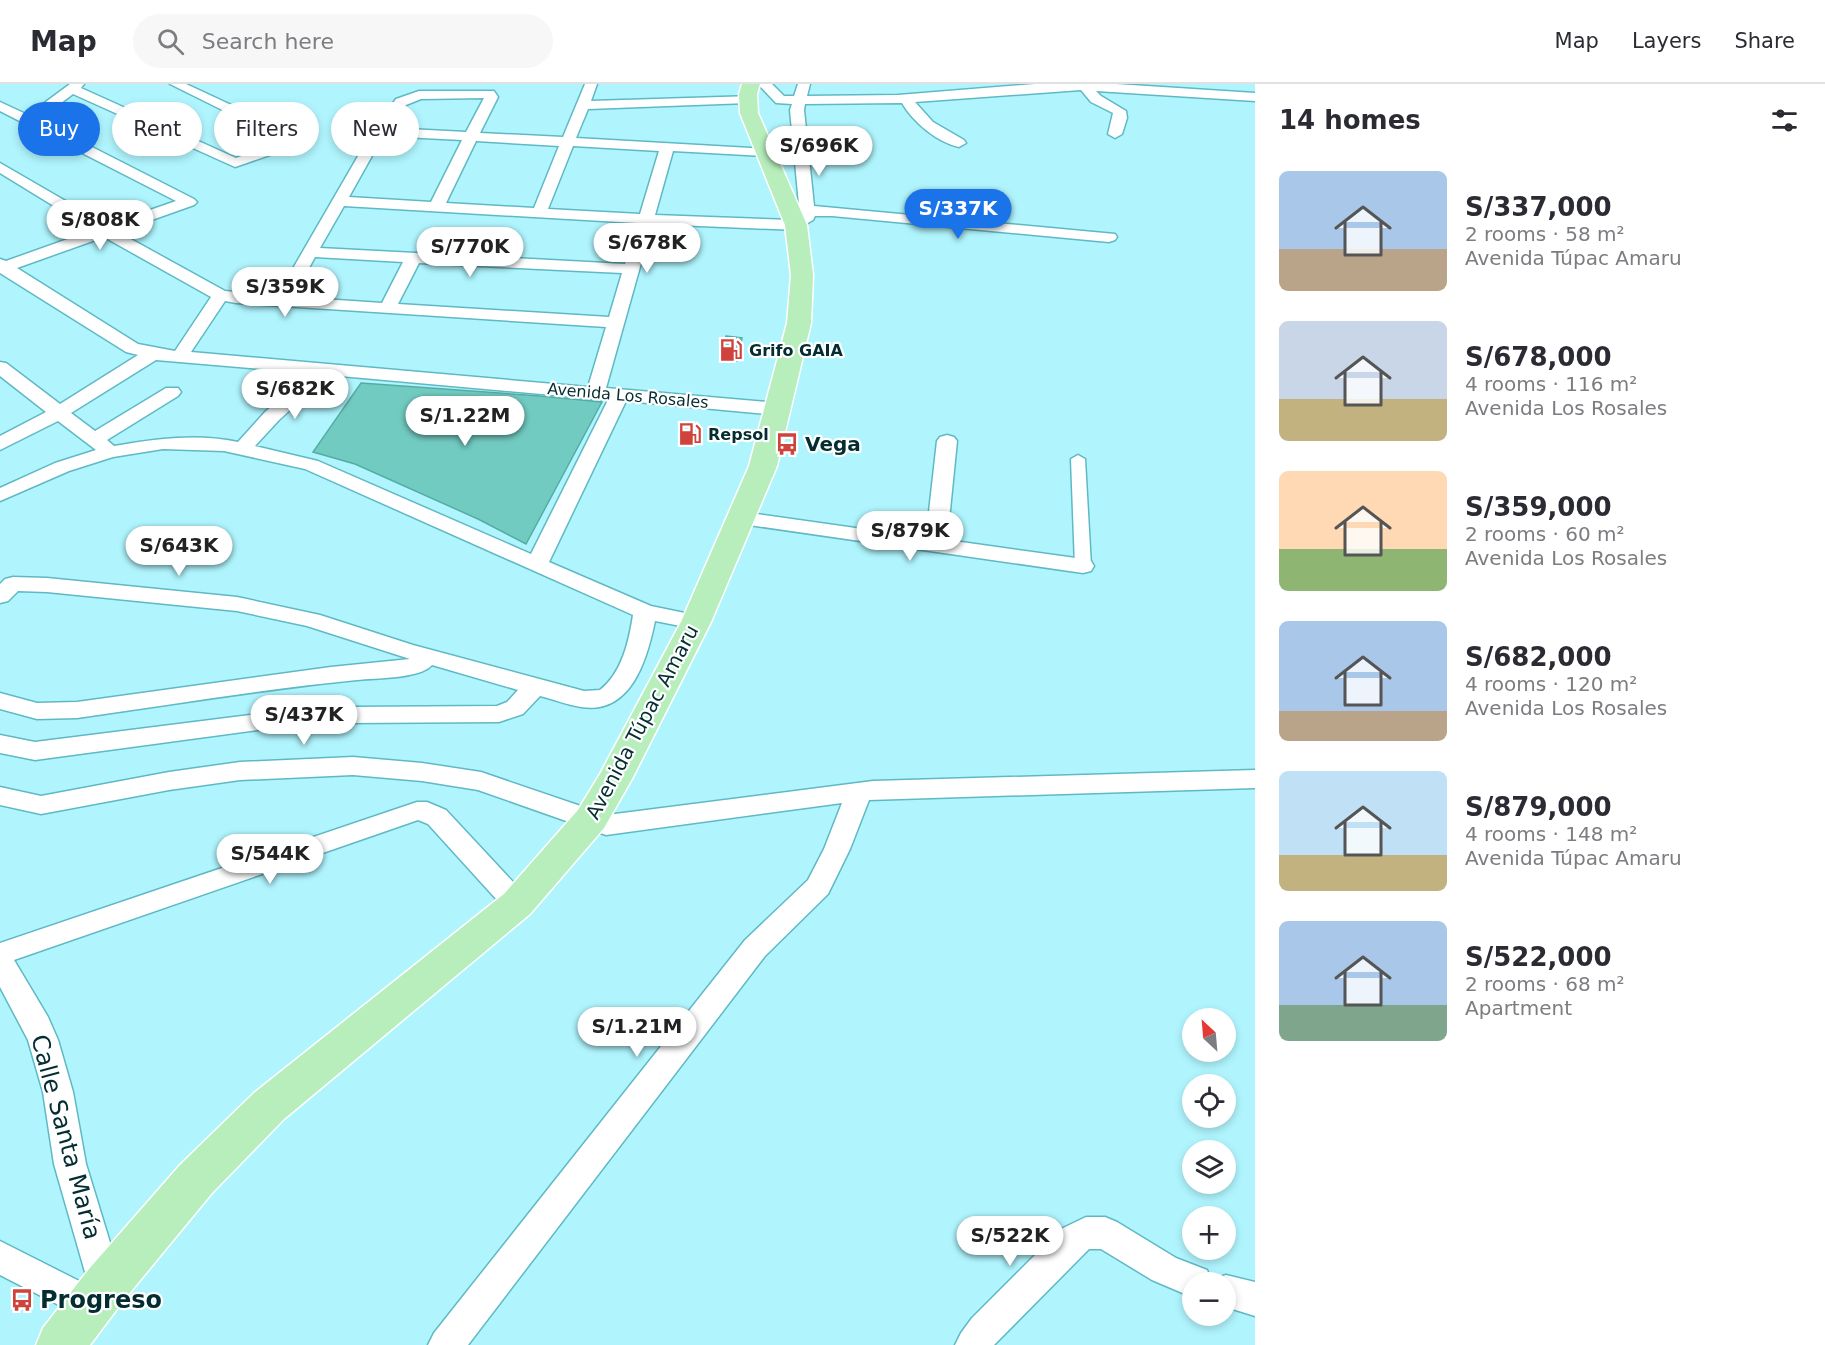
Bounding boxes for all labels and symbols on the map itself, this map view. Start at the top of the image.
pin: S/696K [770,126,868,177]
pin: S/337K [909,189,1007,240]
pin: S/808K [51,200,149,251]
pin: S/678K [598,223,696,274]
pin: S/770K [421,227,519,278]
pin: S/359K [236,267,334,318]
fuel station icon: Grifo GAIA [718,337,744,363]
place label: Grifo GAIA [749,341,844,360]
pin: S/682K [246,369,344,420]
street label: Avenida Los Rosales [547,379,709,412]
pin: S/1.22M [410,396,520,447]
fuel station icon: Repsol [677,421,703,447]
place label: Repsol [708,425,769,444]
bus stop icon: Vega [774,431,800,457]
place label: Vega [805,432,861,456]
pin: S/879K [861,511,959,562]
pin: S/643K [130,526,228,577]
street label: Avenida Túpac Amaru [581,621,703,823]
pin: S/437K [255,695,353,746]
pin: S/544K [221,834,319,885]
pin: S/1.21M [582,1007,692,1058]
north arrow [1182,1008,1236,1062]
street label: Calle Santa María [25,1032,107,1242]
pin: S/522K [961,1216,1059,1267]
place label: Progreso [40,1286,162,1314]
bus stop icon: Progreso [9,1287,35,1313]

